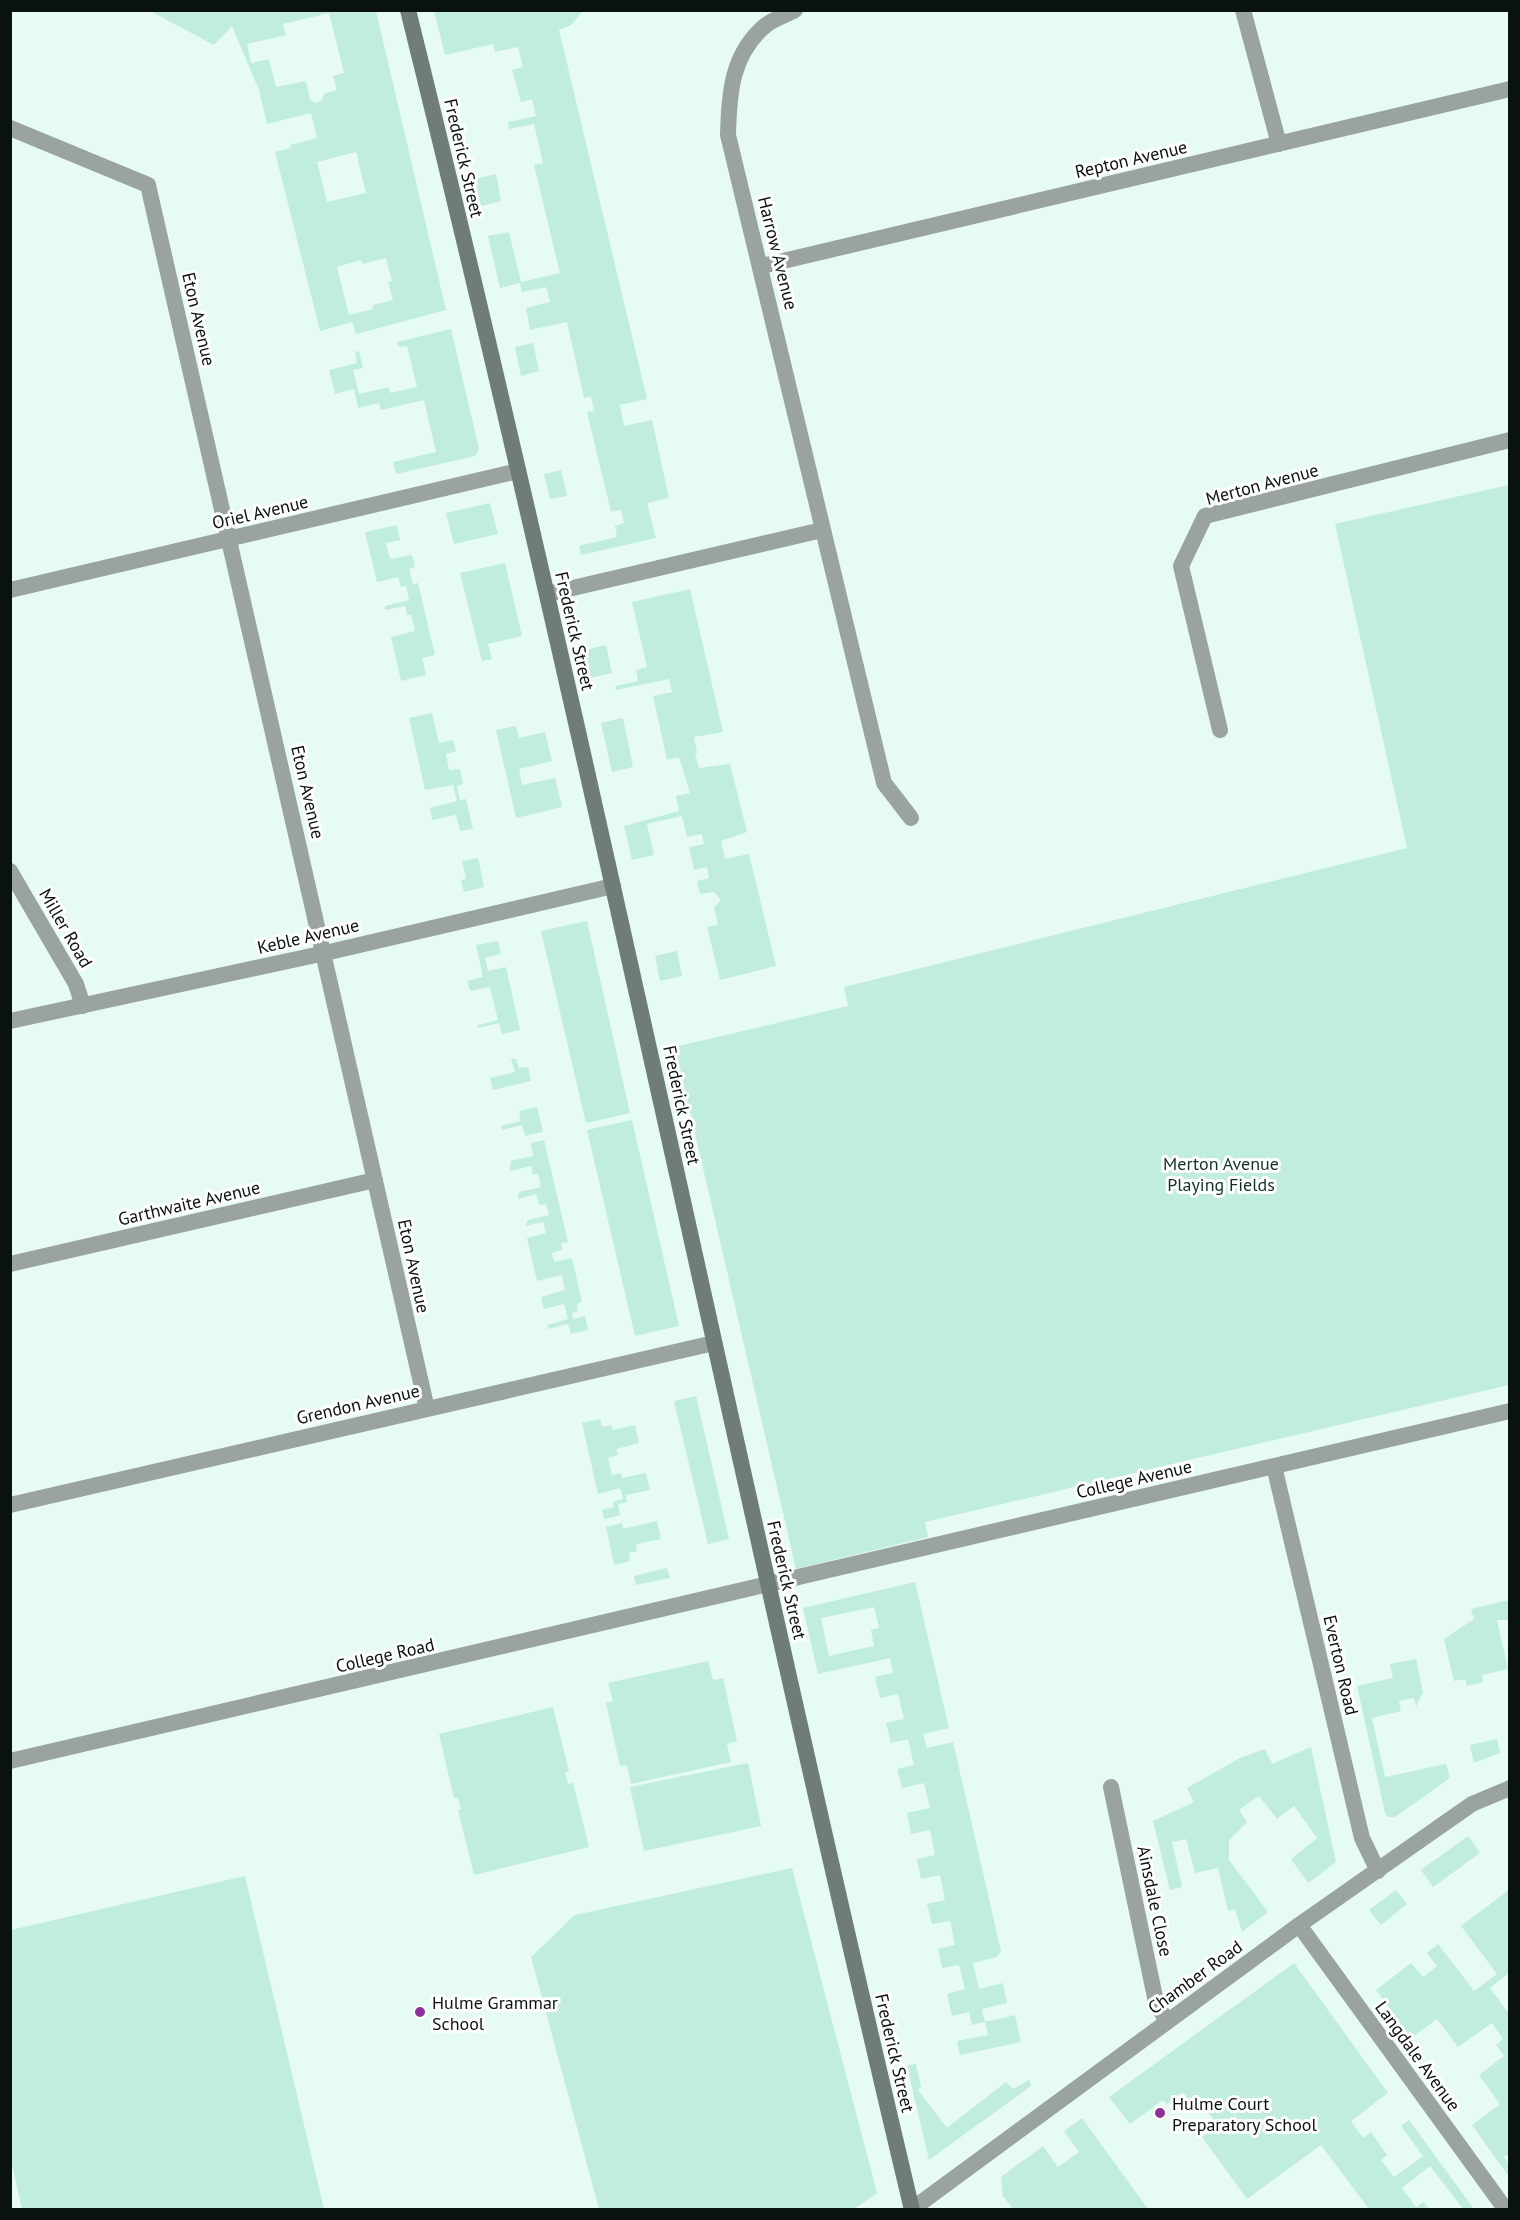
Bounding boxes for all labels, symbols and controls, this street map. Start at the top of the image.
street label: Frederick Street [439,96,489,220]
street label: Repton Avenue [1073,135,1189,183]
street label: Harrow Avenue [753,194,803,312]
street label: Eton Avenue [177,270,221,368]
street label: Merton Avenue [1203,458,1321,510]
street label: Oriel Avenue [210,490,310,534]
street label: Frederick Street [550,569,600,693]
street label: Eton Avenue [286,743,330,841]
street label: Miller Road [34,884,98,972]
street label: Keble Avenue [255,913,361,959]
street label: Frederick Street [658,1043,706,1167]
park label: Merton Avenue Playing Fields [1163,1152,1279,1196]
street label: Garthwaite Avenue [116,1175,262,1231]
street label: Eton Avenue [393,1217,435,1315]
street label: Grendon Avenue [294,1379,422,1429]
street label: College Avenue [1074,1455,1194,1503]
street label: Frederick Street [762,1518,812,1642]
street label: Everton Road [1318,1613,1364,1717]
street label: College Road [333,1632,437,1678]
street label: Ainsdale Close [1132,1844,1178,1958]
street label: Chamber Road [1143,1935,1247,2019]
place label: Hulme Grammar School [432,1991,558,2035]
street label: Frederick Street [870,1991,920,2115]
street label: Langdale Avenue [1370,1996,1466,2116]
marker: Hulme Grammar School [413,2005,427,2019]
place label: Hulme Court Preparatory School [1172,2092,1317,2136]
marker: Hulme Court Preparatory School [1153,2106,1167,2120]

